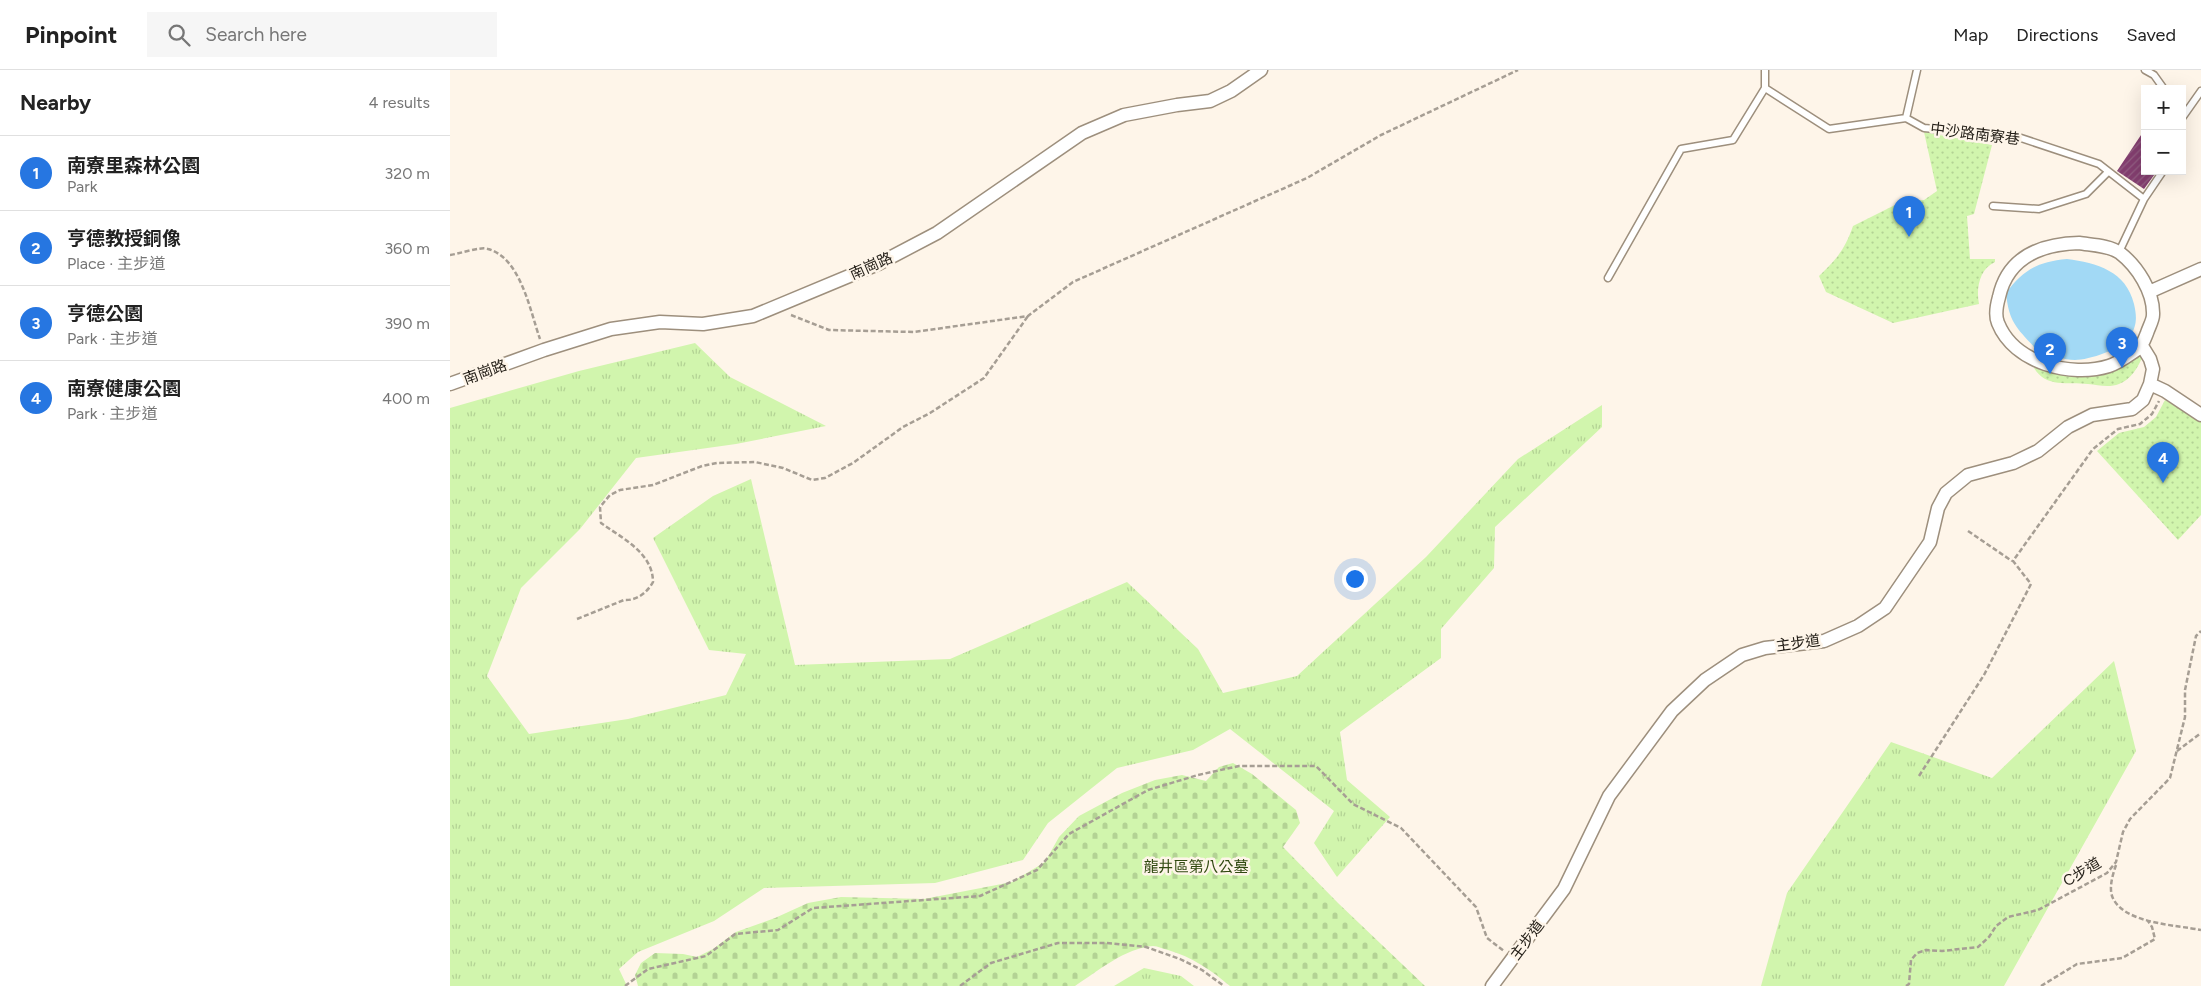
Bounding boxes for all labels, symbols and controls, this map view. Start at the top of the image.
search box [147,12,497,57]
text: Pinpoint [25,20,117,49]
icon: search [165,21,193,49]
text: Search here [205,23,307,46]
text: Map [1953,24,1988,46]
text: Directions [2016,24,2098,46]
text: Saved [2126,24,2176,46]
map controls [2141,85,2186,175]
button: + [2141,85,2186,130]
text: Nearby [20,90,91,115]
text: 4 results [369,93,430,112]
street label: 中沙路南寮巷 [1929,120,2021,148]
button: − [2141,130,2186,175]
text: 南寮里森林公園 [67,154,200,177]
text: 1 [33,164,39,183]
text: 320 m [385,164,430,183]
text: Park [67,177,97,196]
pin: 1 [1893,196,1925,237]
text: 亨德教授銅像 [67,227,181,250]
text: 2 [31,239,41,258]
text: 360 m [384,239,430,258]
street label: 南崗路 [847,249,895,283]
text: Place · 主步道 [67,254,165,273]
text: 亨德公園 [67,302,143,325]
text: 3 [32,314,40,333]
text: 390 m [384,314,430,333]
pin: 3 [2106,327,2138,368]
text: Park · 主步道 [67,329,157,348]
pin: 2 [2034,333,2066,374]
street label: 南崗路 [461,356,509,388]
text: 南寮健康公園 [67,377,181,400]
text: 4 [31,389,41,408]
text: 400 m [382,389,430,408]
text: Park · 主步道 [67,404,157,423]
pin: 4 [2147,442,2179,483]
your location [1342,566,1368,592]
street label: 主步道 [1774,631,1822,655]
street label: C步道 [2060,854,2104,890]
park label: 龍井區第八公墓 [1143,858,1249,876]
street label: 主步道 [1506,917,1548,963]

